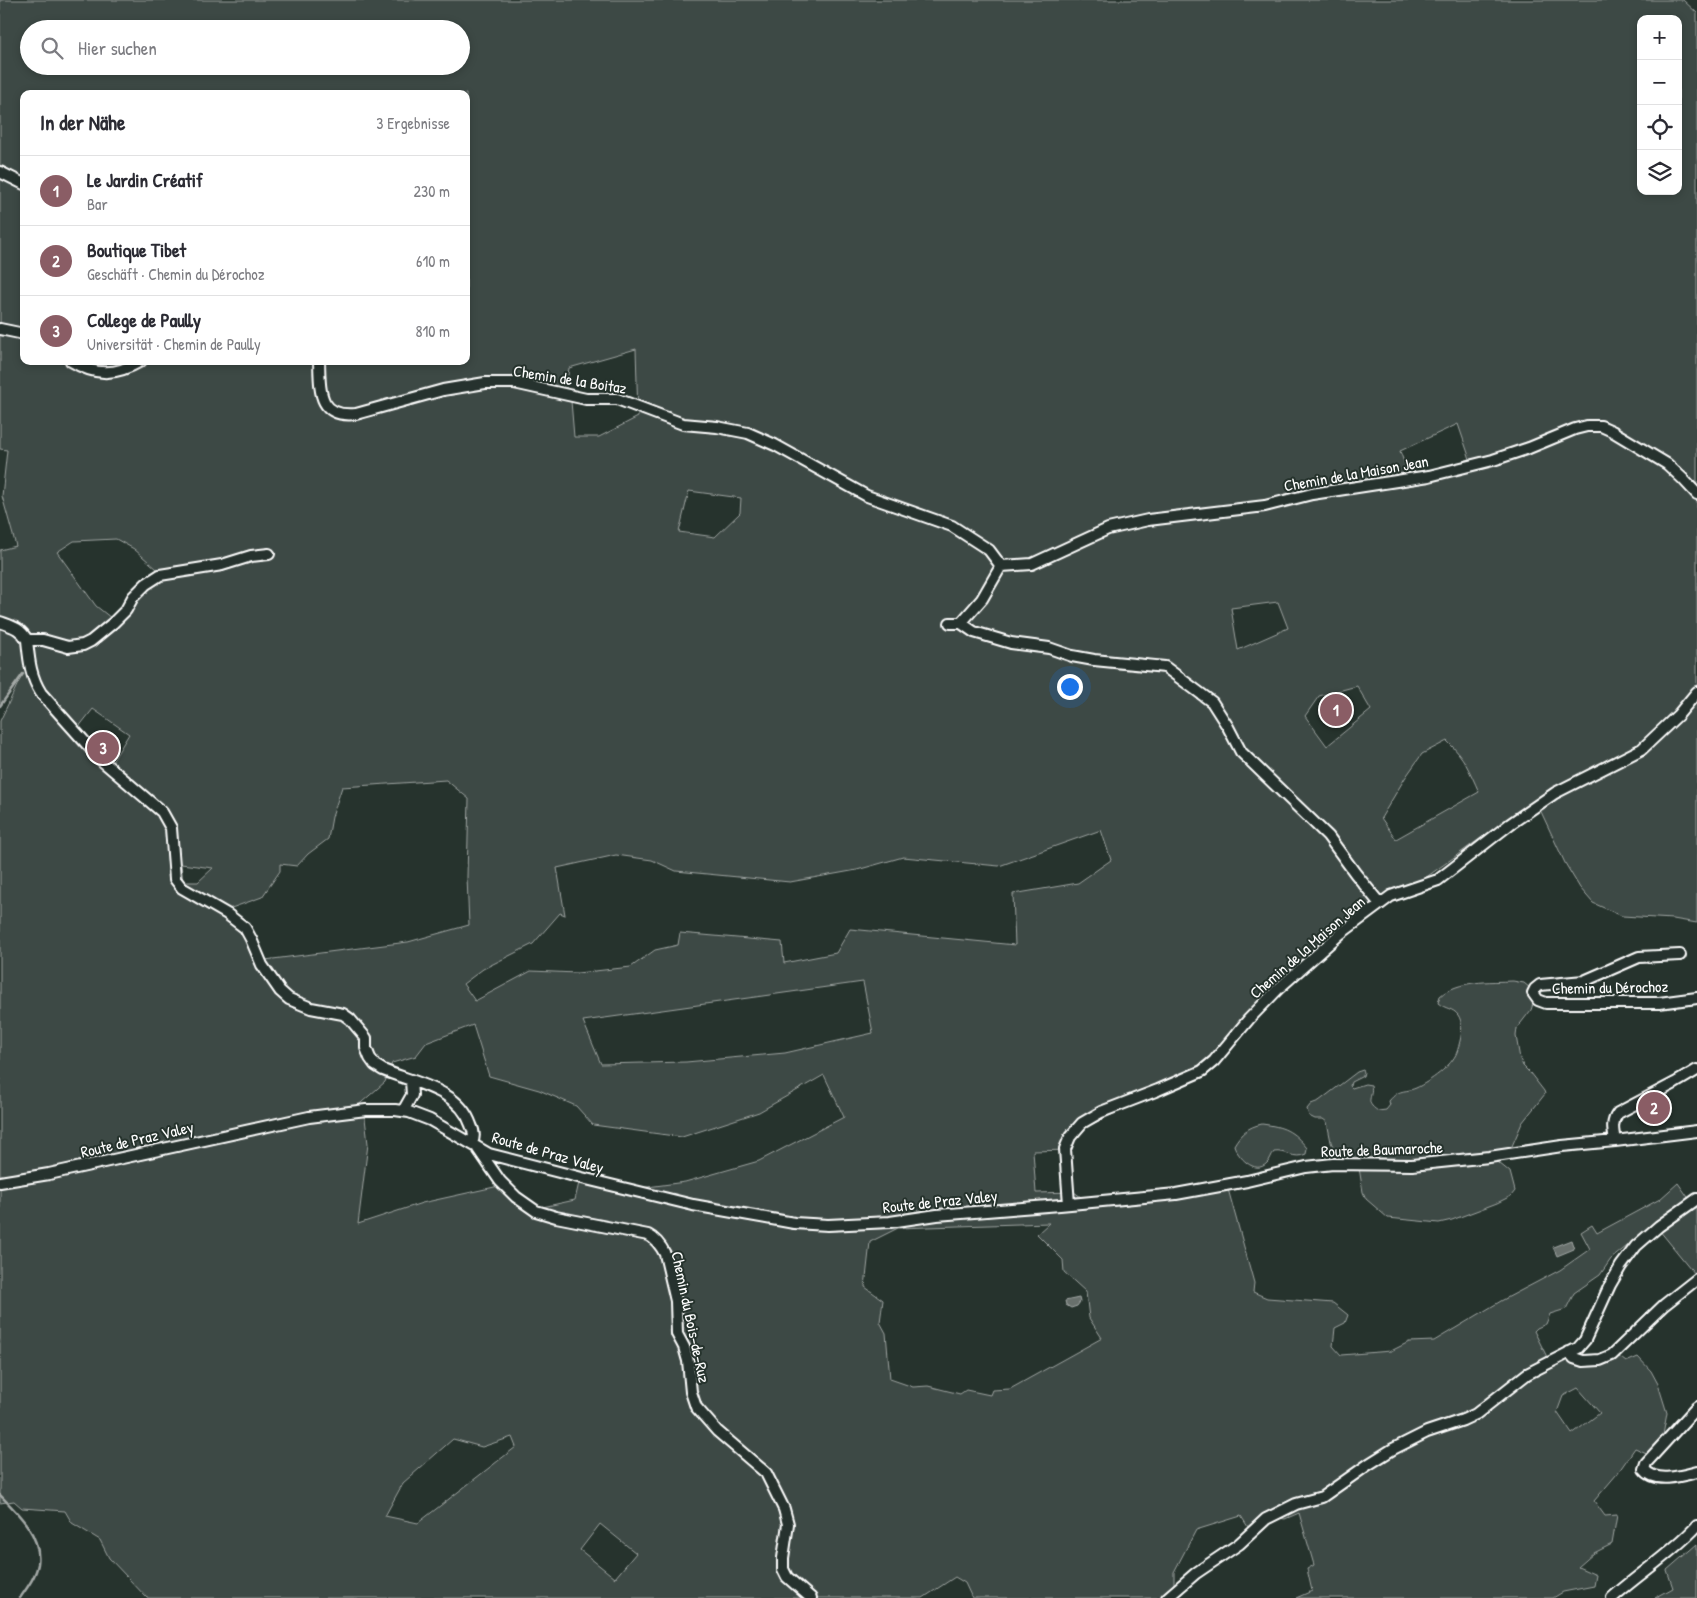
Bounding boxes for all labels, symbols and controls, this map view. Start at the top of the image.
map controls [1637,15,1682,195]
button: + [1637,15,1682,60]
search box [20,20,470,75]
icon: search [38,34,66,62]
text: Hier suchen [78,35,157,61]
button: − [1637,60,1682,105]
button: locate [1637,105,1682,150]
text: In der Nähe [40,108,125,137]
text: 3 Ergebnisse [376,112,450,134]
button: layers [1637,150,1682,195]
text: Le Jardin Créatif [87,167,203,193]
text: 1 [53,180,59,202]
text: 230 m [414,180,450,202]
text: Bar [87,193,108,215]
text: Boutique Tibet [87,237,186,263]
text: 2 [52,250,60,272]
text: 610 m [416,250,450,272]
text: Geschäft · Chemin du Dérochoz [87,263,265,285]
text: College de Paully [87,307,201,333]
text: 3 [52,320,60,342]
text: 810 m [416,320,450,342]
text: Universität · Chemin de Paully [87,333,261,355]
street label: Chemin de la Boitaz [512,359,628,399]
street label: Chemin de la Maison Jean [1282,449,1430,497]
your location [1057,674,1083,700]
pin: 1 [1320,691,1352,729]
pin: 3 [87,729,119,767]
street label: Chemin de la Maison Jean [1245,891,1369,1003]
street label: Chemin du Dérochoz [1552,975,1669,999]
pin: 2 [1638,1089,1670,1127]
street label: Route de Praz Valey [78,1115,196,1163]
street label: Route de Praz Valey [490,1126,607,1179]
street label: Route de Baumaroche [1321,1136,1444,1162]
street label: Route de Praz Valey [882,1184,999,1218]
street label: Chemin du Bois-de-Ruz [666,1249,716,1385]

